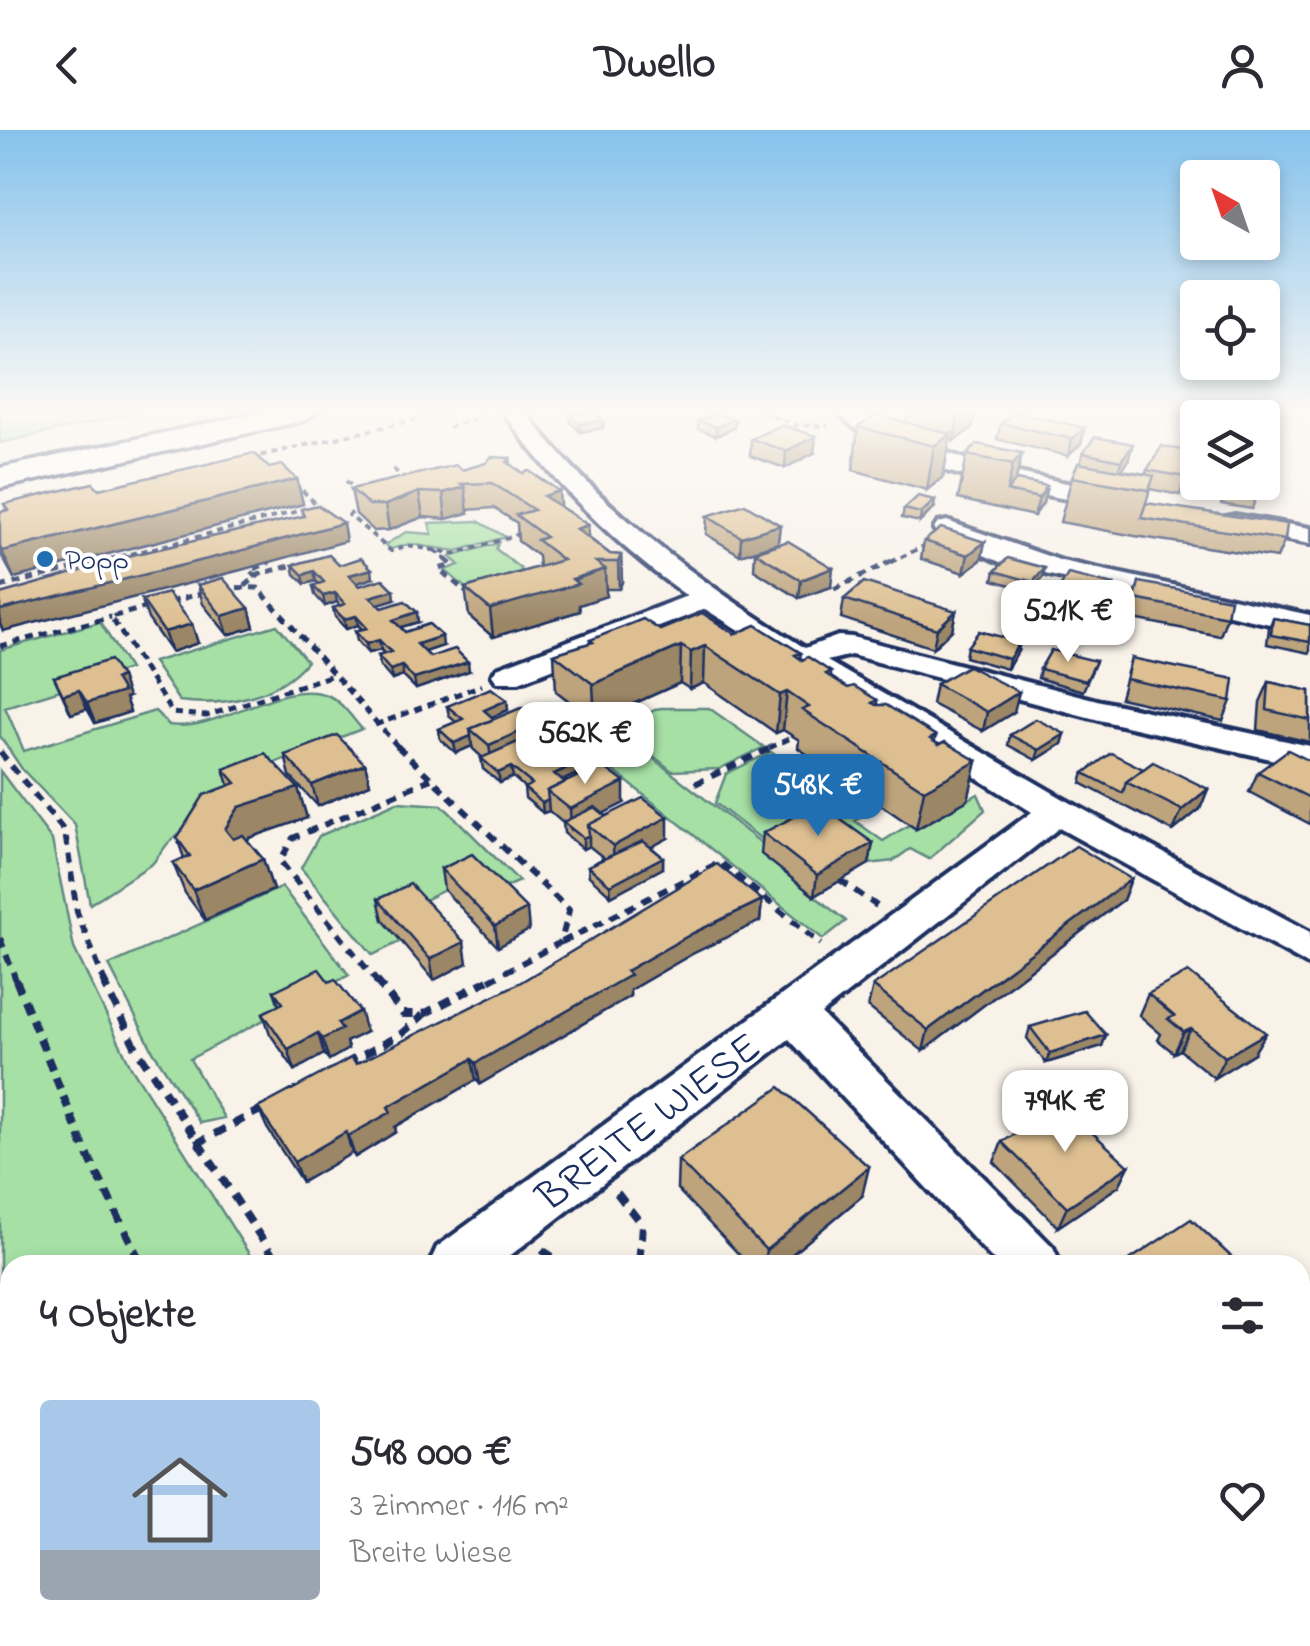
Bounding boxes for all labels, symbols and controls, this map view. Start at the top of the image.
text: Dwello [594,32,716,98]
icon: back [40,38,95,93]
icon: person [1215,38,1270,93]
north arrow [1180,160,1280,260]
map controls [1180,160,1280,500]
button: locate [1180,280,1280,380]
button: layers [1180,400,1280,500]
place label: Popp [65,540,129,584]
marker: Popp [34,548,56,570]
pin: 521K € [987,580,1149,665]
text: 521K € [1023,589,1113,636]
pin: 562K € [504,702,666,787]
text: 562K € [538,711,632,758]
pin: 548K € [737,754,899,839]
text: 548K € [773,763,863,810]
street label: BREITE WIESE [524,1019,775,1229]
pin: 794K € [984,1070,1146,1155]
text: 794K € [1024,1079,1106,1126]
text: 4 Objekte [40,1285,195,1346]
icon: filters [1215,1288,1270,1343]
text: 548 000 € [350,1423,512,1484]
icon: home [120,1440,240,1560]
icon: heart [1215,1473,1270,1528]
text: 3 Zimmer · 116 m² [350,1484,569,1531]
text: Breite Wiese [350,1531,512,1578]

